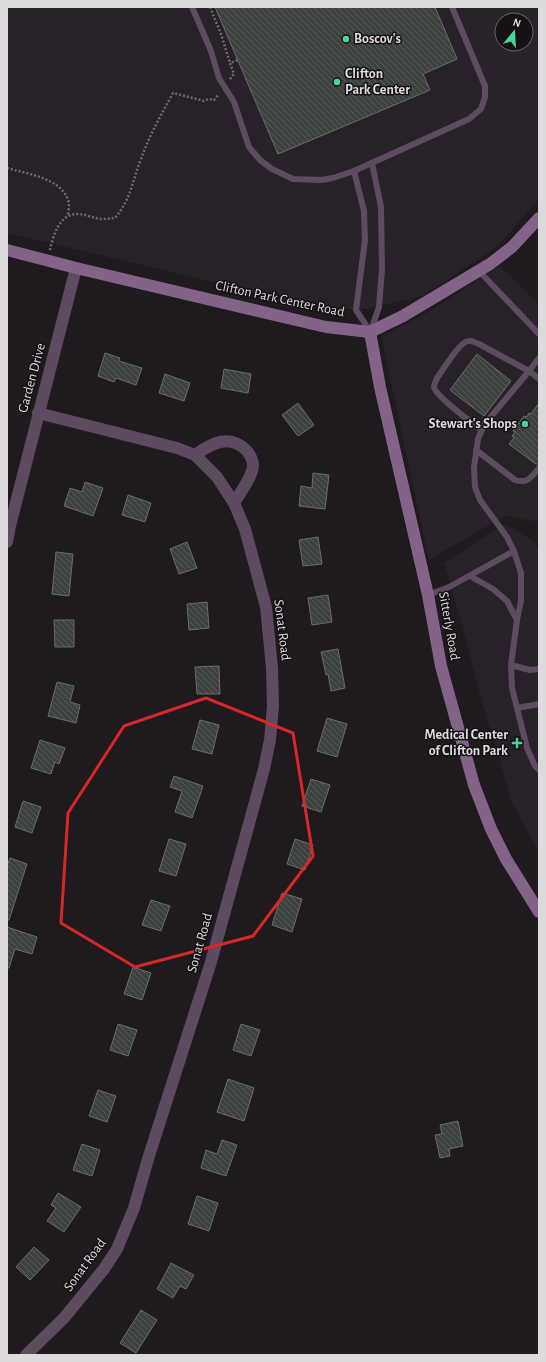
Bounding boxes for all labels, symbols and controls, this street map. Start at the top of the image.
north arrow [494,12,534,52]
text: N [512,17,522,29]
place label: Boscov's [354,32,401,46]
marker: Boscov's [341,34,351,44]
place label: Clifton Park Center [345,67,410,97]
marker: Clifton Park Center [332,77,342,87]
street label: Clifton Park Center Road [214,278,346,320]
street label: Garden Drive [16,342,48,414]
place label: Stewart's Shops [429,417,517,431]
marker: Stewart's Shops [520,419,530,429]
street label: Sitterly Road [436,591,462,661]
street label: Sonat Road [271,599,293,661]
place label: Medical Center of Clifton Park [425,728,508,758]
marker: Medical Center of Clifton Park [511,737,523,749]
street label: Sonat Road [185,912,215,974]
street label: Sonat Road [61,1236,109,1294]

